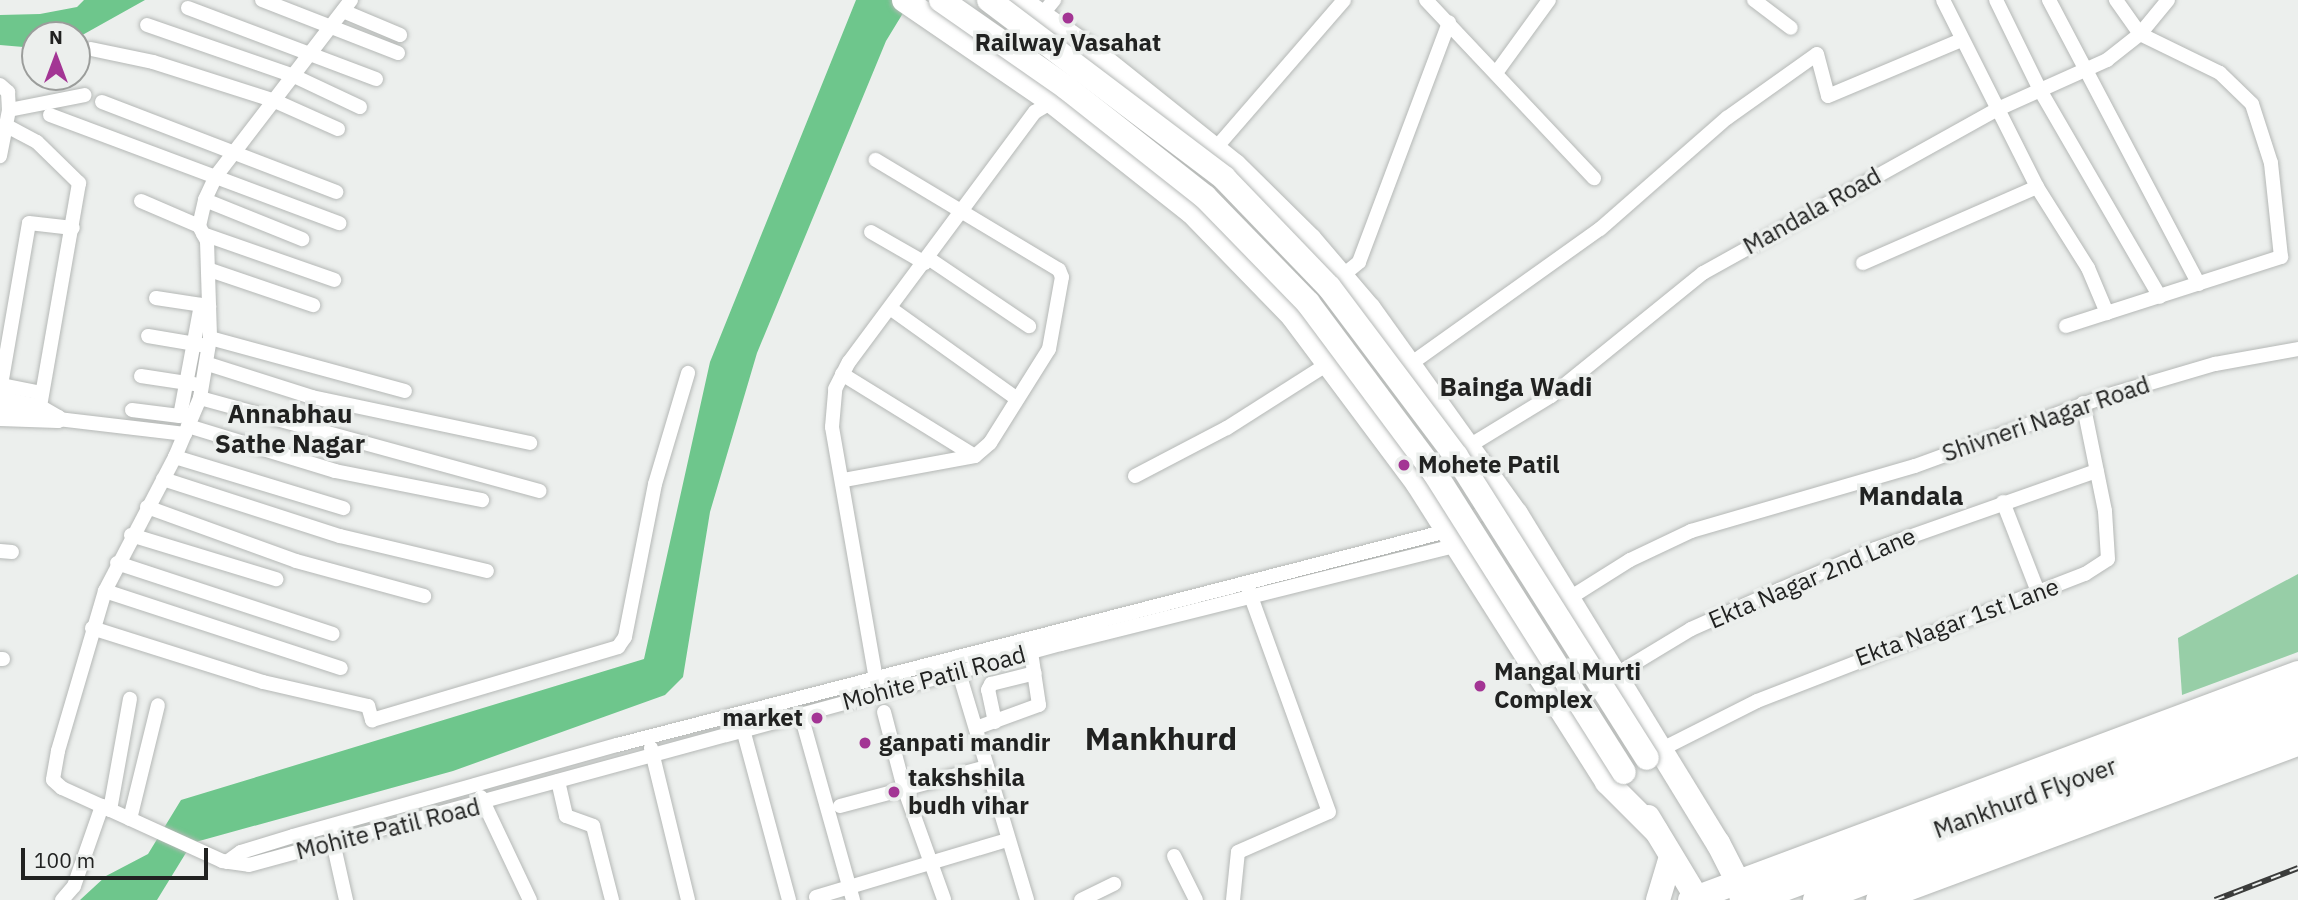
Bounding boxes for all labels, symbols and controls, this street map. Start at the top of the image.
marker: Railway Vasahat [1060,10,1076,26]
north arrow [21,21,91,91]
text: N [49,25,63,49]
place label: Railway Vasahat [975,29,1161,57]
street label: Mandala Road [1738,161,1886,261]
street label: Shivneri Nagar Road [1938,370,2154,468]
district label: Bainga Wadi [1440,371,1592,403]
district label: Annabhau Sathe Nagar [215,398,365,460]
place label: Mohete Patil [1418,451,1559,479]
marker: Mohete Patil [1396,457,1412,473]
district label: Mandala [1859,480,1963,512]
street label: Ekta Nagar 2nd Lane [1704,521,1920,635]
street label: Ekta Nagar 1st Lane [1851,572,2063,672]
street label: Mohite Patil Road [839,640,1029,716]
place label: Mangal Murti Complex [1494,658,1641,714]
marker: Mangal Murti Complex [1472,678,1488,694]
place label: market [722,704,803,732]
marker: market [809,710,825,726]
district label: Mankhurd [1085,719,1237,757]
place label: ganpati mandir [879,729,1051,757]
marker: ganpati mandir [857,735,873,751]
street label: Mankhurd Flyover [1930,752,2120,844]
place label: takshshila budh vihar [908,764,1029,820]
marker: takshshila budh vihar [886,784,902,800]
street label: Mohite Patil Road [293,792,483,866]
scale bar [24,834,212,878]
text: 100 m [34,846,95,874]

